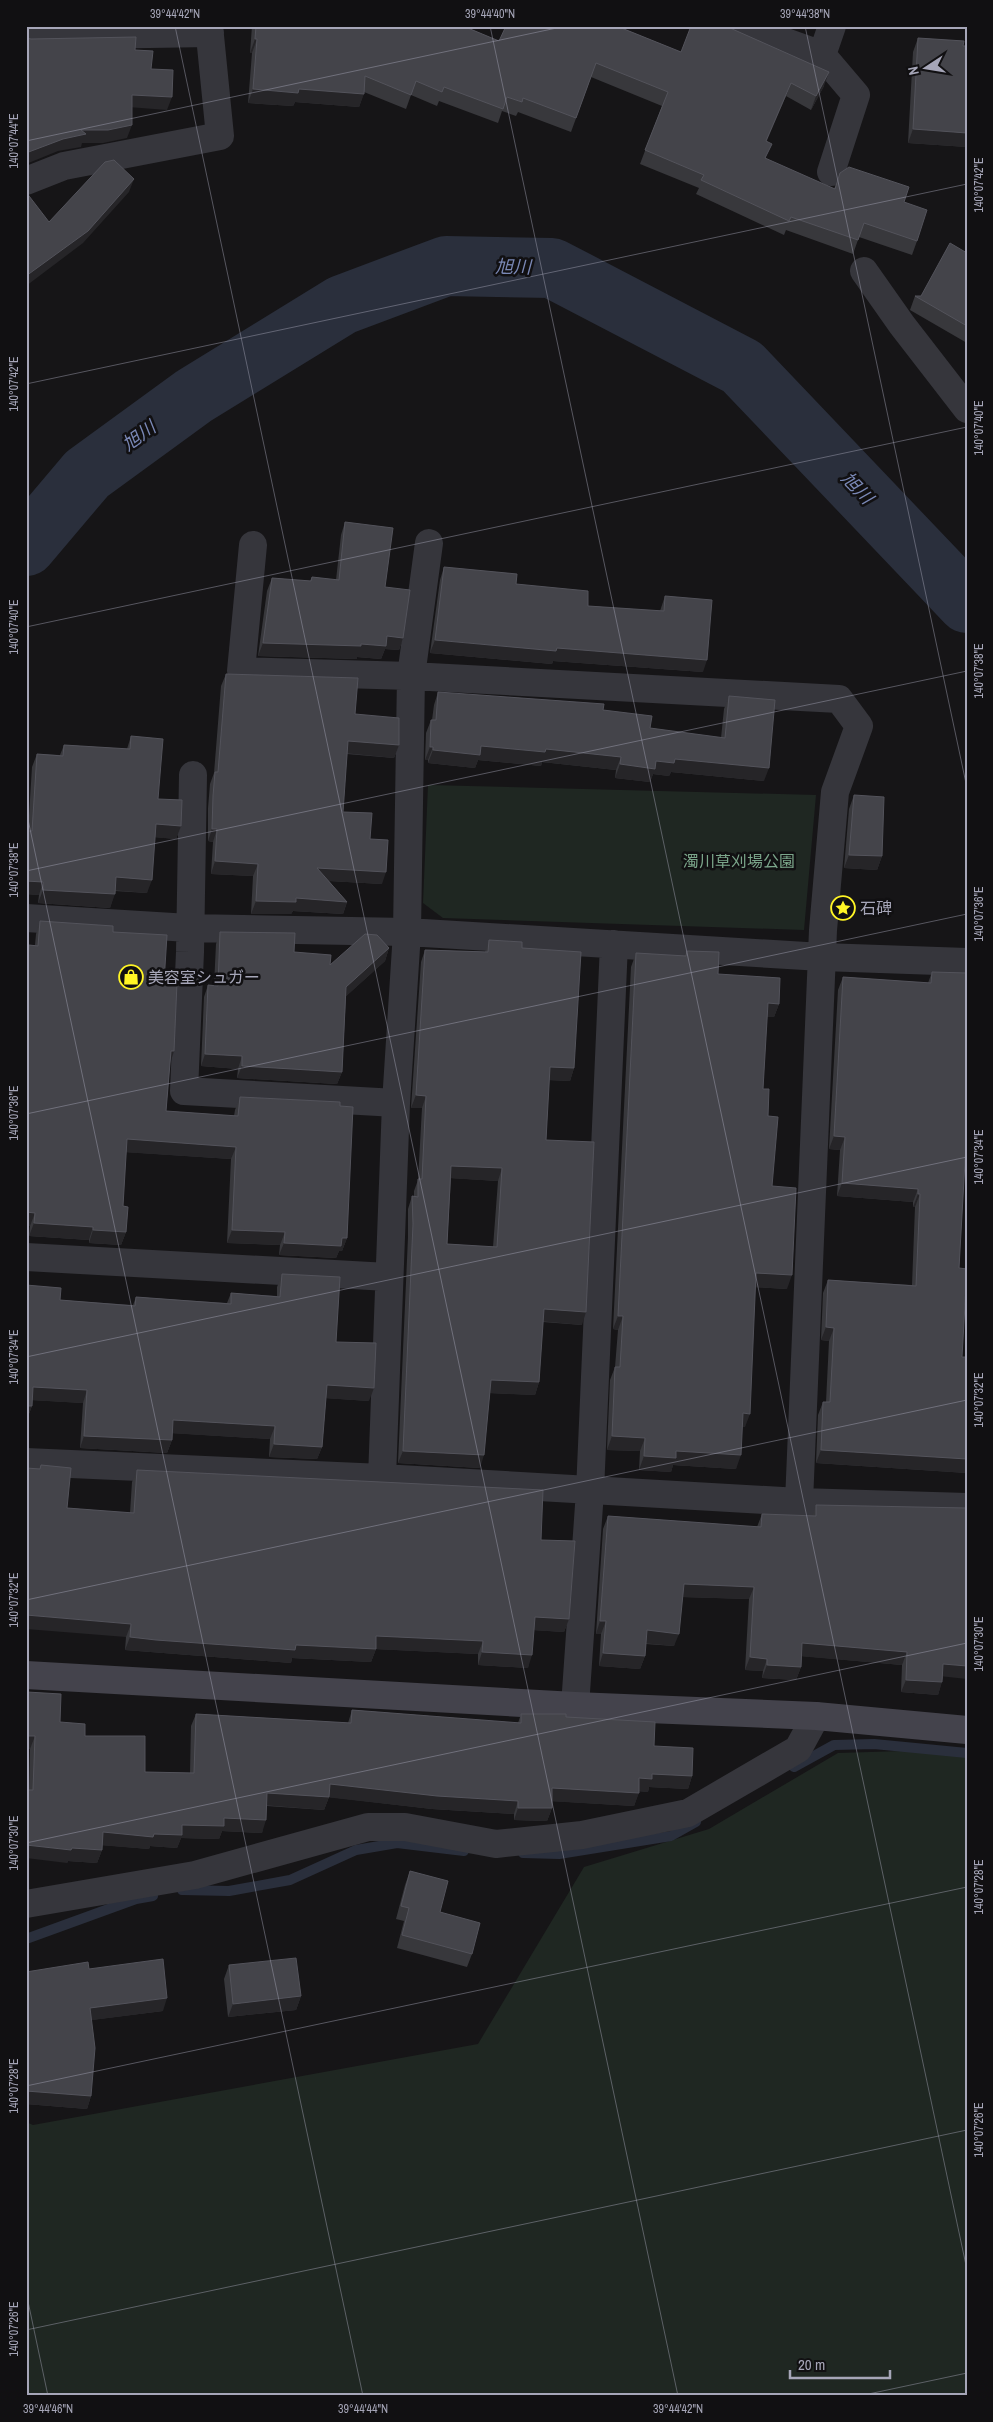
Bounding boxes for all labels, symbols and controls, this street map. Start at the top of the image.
text: 39°44'42"N [150,6,200,22]
text: 39°44'40"N [465,6,515,22]
text: 39°44'38"N [780,6,830,22]
north arrow [900,42,950,92]
text: N [904,65,923,77]
text: 140°07'44"E [6,113,22,169]
text: 140°07'42"E [971,157,987,213]
water label: 旭川 [495,254,533,279]
text: 140°07'42"E [6,356,22,412]
text: 140°07'40"E [971,400,987,456]
water label: 旭川 [117,414,162,456]
water label: 旭川 [836,466,880,511]
text: 140°07'40"E [6,599,22,655]
text: 140°07'38"E [971,643,987,699]
text: 140°07'38"E [6,842,22,898]
park label: 濁川草刈場公園 [683,850,795,872]
text: 140°07'36"E [971,886,987,942]
place icon: 石碑 [830,895,856,921]
place label: 石碑 [860,897,892,919]
shop icon: 美容室シュガー [118,964,144,990]
place label: 美容室シュガー [148,966,260,988]
text: 140°07'36"E [6,1085,22,1141]
text: 140°07'34"E [971,1129,987,1185]
text: 140°07'34"E [6,1329,22,1385]
text: 140°07'32"E [971,1372,987,1428]
text: 140°07'32"E [6,1572,22,1628]
text: 140°07'30"E [971,1616,987,1672]
text: 140°07'30"E [6,1815,22,1871]
text: 140°07'28"E [971,1859,987,1915]
text: 140°07'28"E [6,2058,22,2114]
text: 140°07'26"E [971,2102,987,2158]
text: 140°07'26"E [6,2301,22,2357]
scale bar [790,2347,890,2379]
text: 20 m [798,2354,825,2375]
text: 39°44'46"N [23,2401,73,2417]
text: 39°44'44"N [338,2401,388,2417]
text: 39°44'42"N [653,2401,703,2417]

